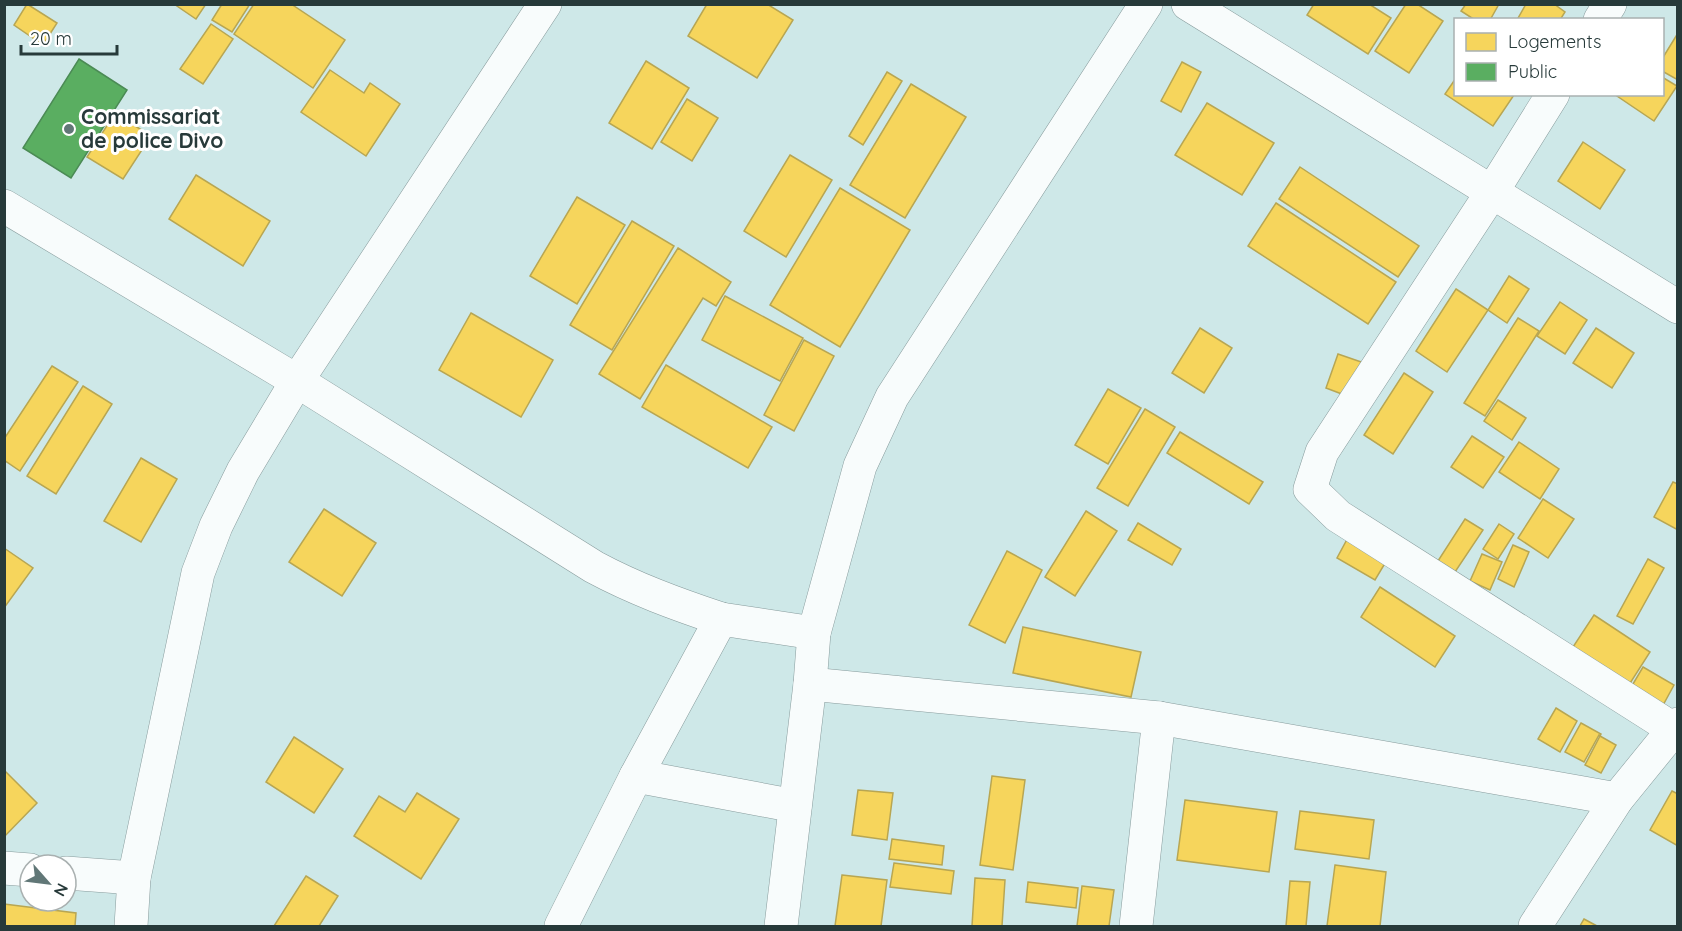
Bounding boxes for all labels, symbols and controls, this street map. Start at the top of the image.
scale bar [21,18,117,56]
legend [1454,18,1664,96]
text: 20 m [30,27,72,50]
text: Logements [1508,30,1601,53]
text: Public [1508,60,1557,83]
place label: Commissariat de police Divo [81,103,223,153]
marker: Commissariat de police Divo [62,122,76,136]
north arrow [18,853,78,913]
text: N [50,880,73,900]

